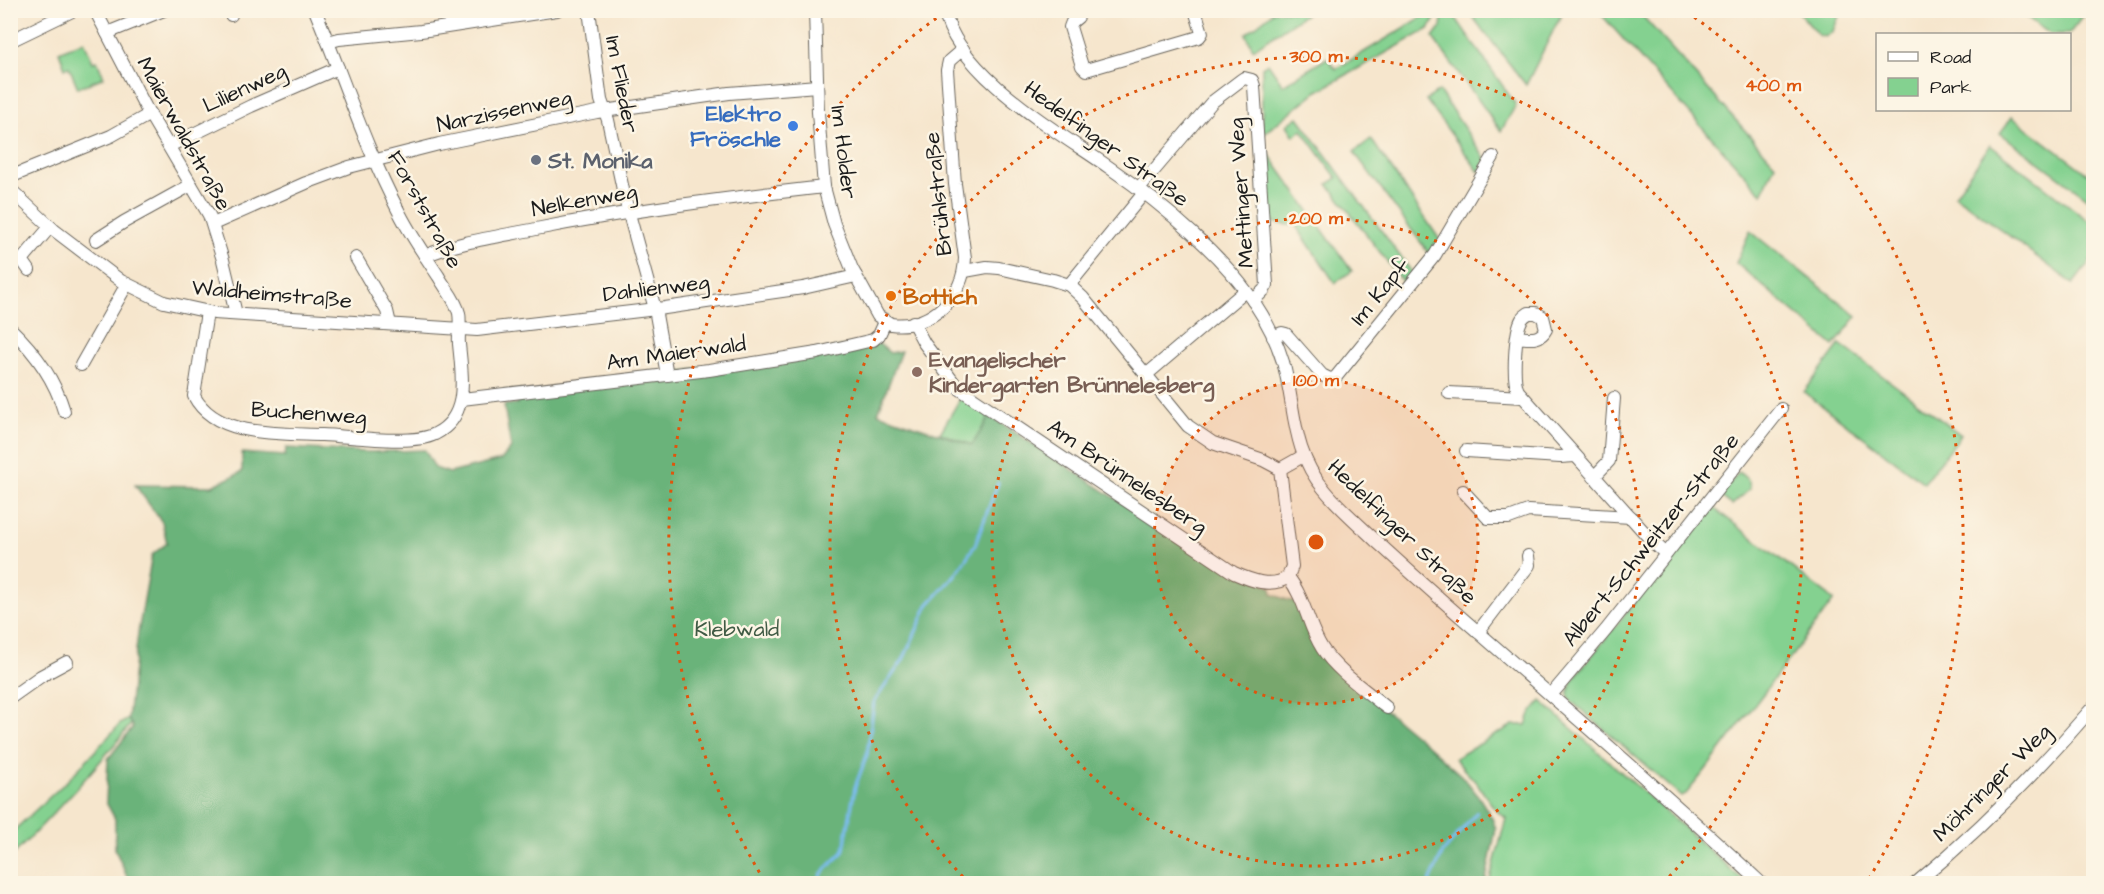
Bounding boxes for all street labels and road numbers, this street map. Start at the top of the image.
street label: Im Flieder [597,33,646,136]
street label: Maierwaldstraße [129,51,239,216]
street label: Lilienweg [198,55,292,122]
street label: Hedelfinger Straße [1017,74,1195,216]
street label: Narzissenweg [434,82,575,142]
street label: Im Holder [822,104,865,201]
street label: Mettinger Weg [1221,117,1263,269]
street label: Brühlstraße [917,130,960,257]
street label: Forststraße [379,145,470,274]
street label: Nelkenweg [529,176,640,226]
street label: Im Kapf [1343,251,1418,332]
street label: Dahlienweg [601,267,711,311]
street label: Waldheimstraße [190,272,353,317]
street label: Am Maierwald [604,328,748,379]
street label: Buchenweg [250,394,368,434]
street label: Am Brünnelesberg [1040,412,1213,543]
street label: Albert-Schweitzer-Straße [1555,427,1747,653]
street label: Hedelfinger Straße [1320,452,1484,613]
street label: Möhringer Weg [1926,717,2059,850]

